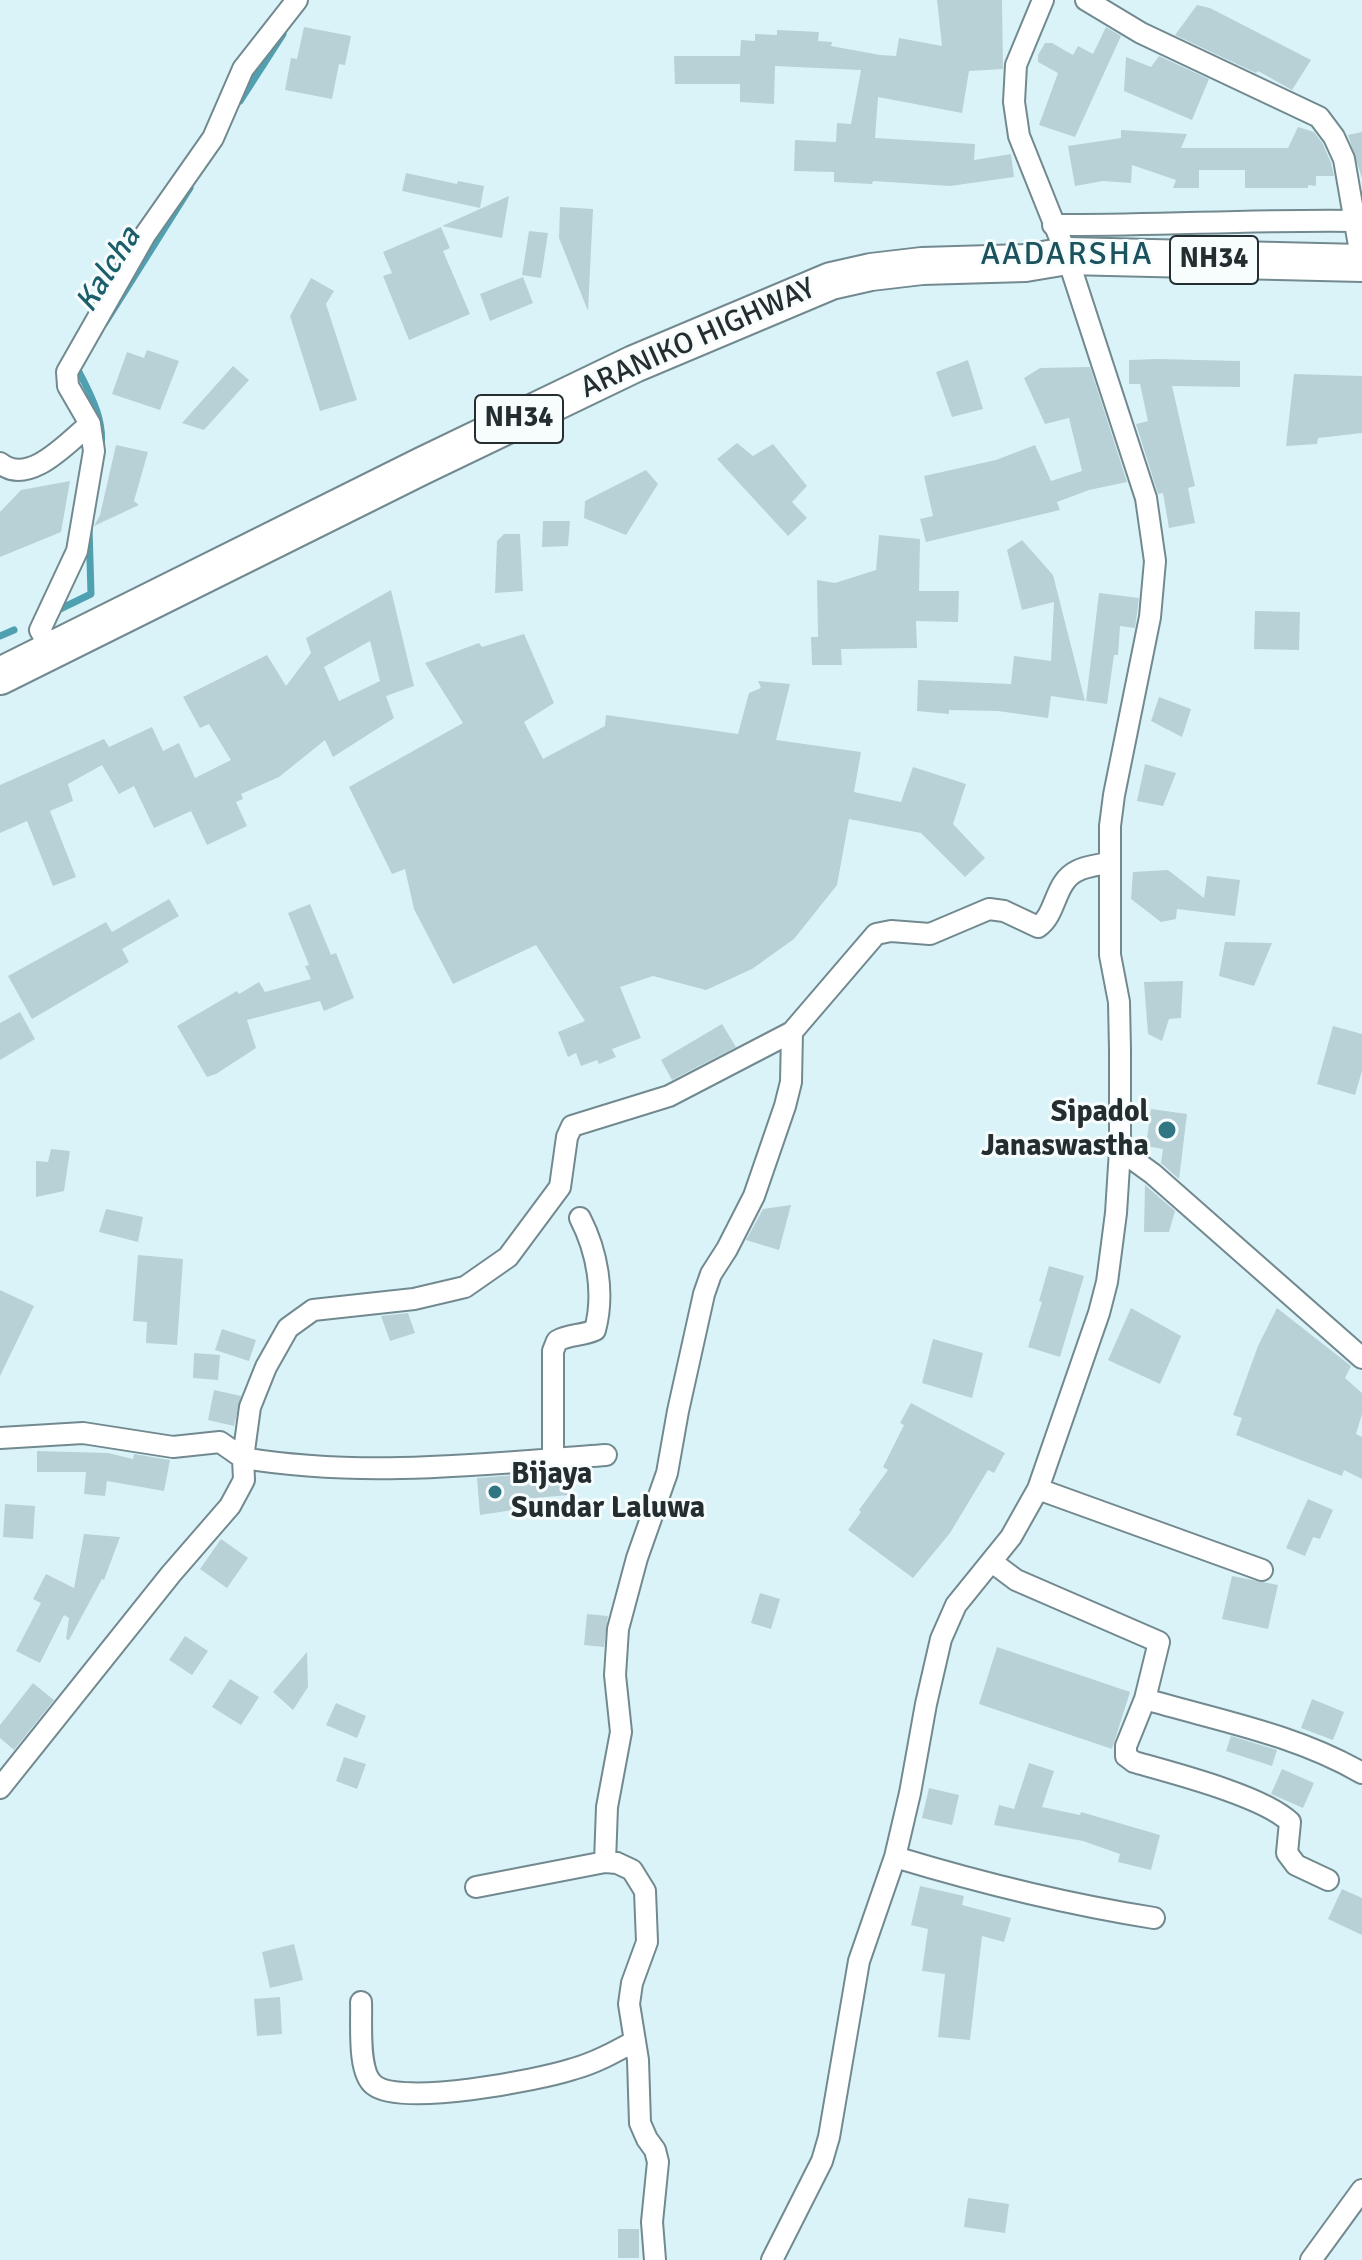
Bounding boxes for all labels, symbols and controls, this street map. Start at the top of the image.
water label: Kalcha [68,220,150,320]
road number: NH34 [1170,236,1258,284]
district label: AADARSHA [980,237,1154,275]
street label: ARANIKO HIGHWAY [575,271,821,407]
road number: NH34 [475,395,563,443]
place label: Sipadol Janaswastha [981,1095,1149,1166]
marker: Sipadol Janaswastha [1156,1119,1178,1141]
place label: Bijaya Sundar Laluwa [511,1457,705,1528]
marker: Bijaya Sundar Laluwa [486,1483,504,1501]

